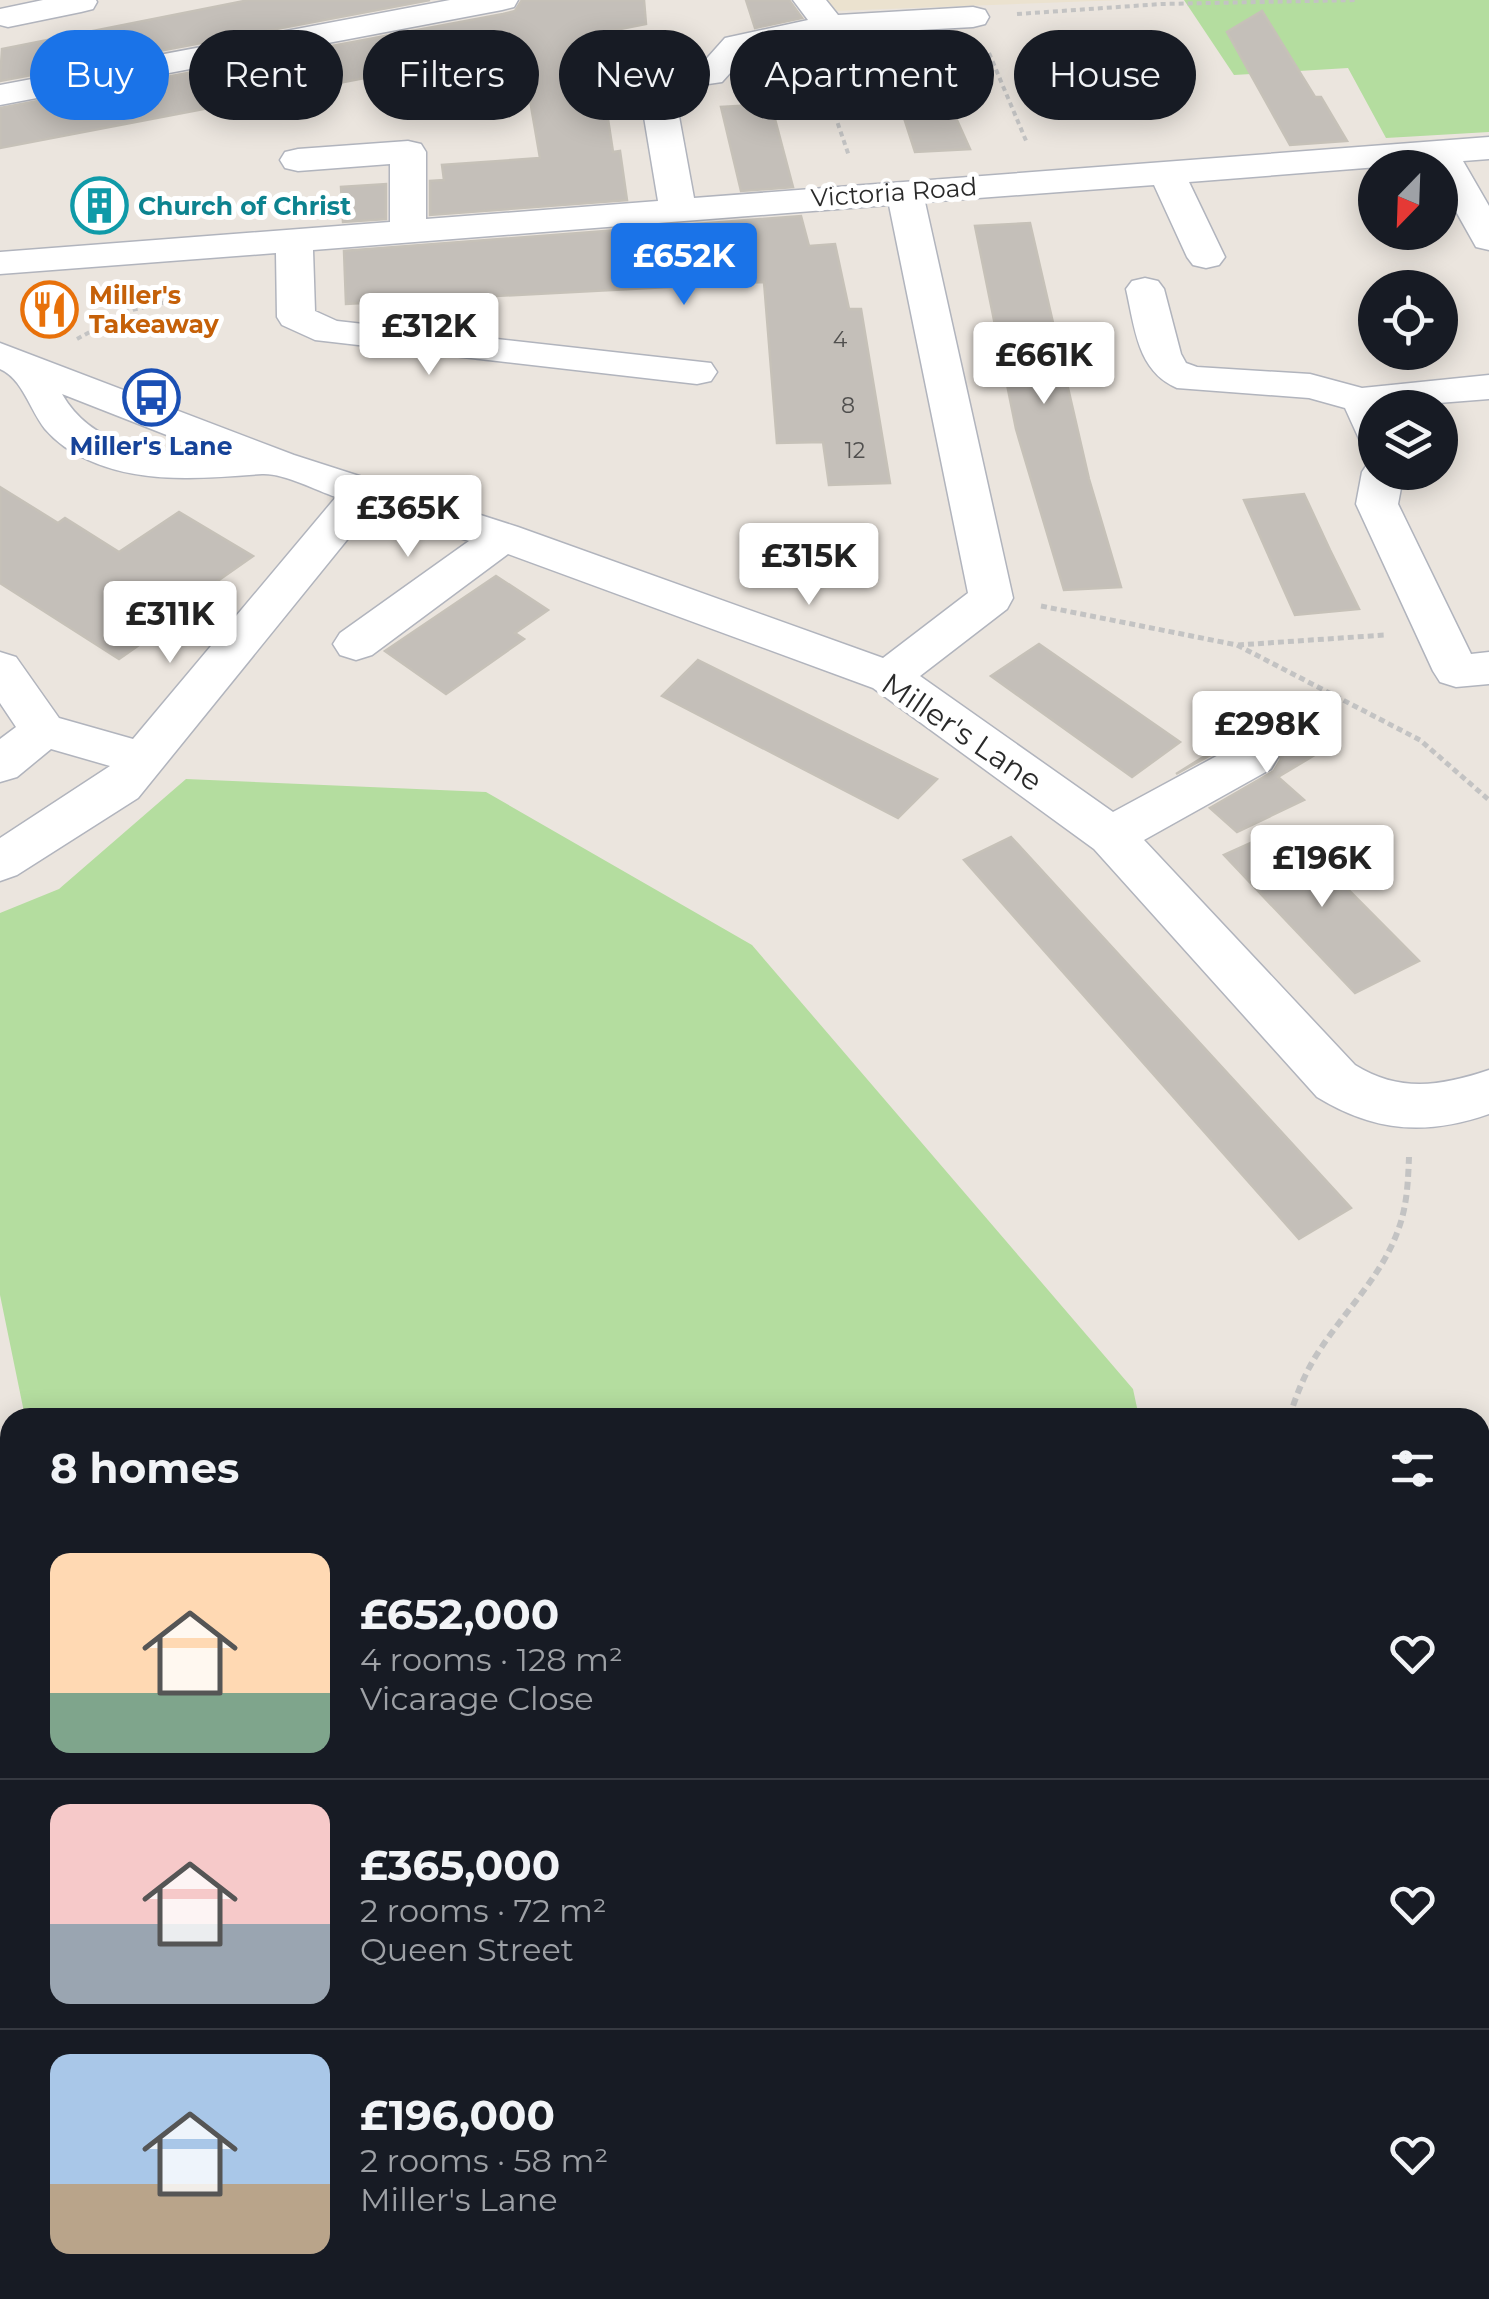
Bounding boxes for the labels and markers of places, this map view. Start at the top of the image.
building icon: Church of Christ [69,176,129,236]
place label: Church of Christ [138,191,351,221]
pin: £652K [614,223,754,308]
restaurant icon: Miller's Takeaway [20,279,80,339]
place label: Miller's Takeaway [89,280,220,339]
pin: £312K [359,293,499,378]
pin: £661K [974,322,1114,407]
bus stop icon: Miller's Lane [121,367,181,427]
place label: Miller's Lane [70,431,232,461]
pin: £365K [338,475,478,560]
pin: £315K [739,523,879,608]
pin: £311K [100,581,240,666]
pin: £298K [1197,691,1337,776]
pin: £196K [1252,825,1392,910]

